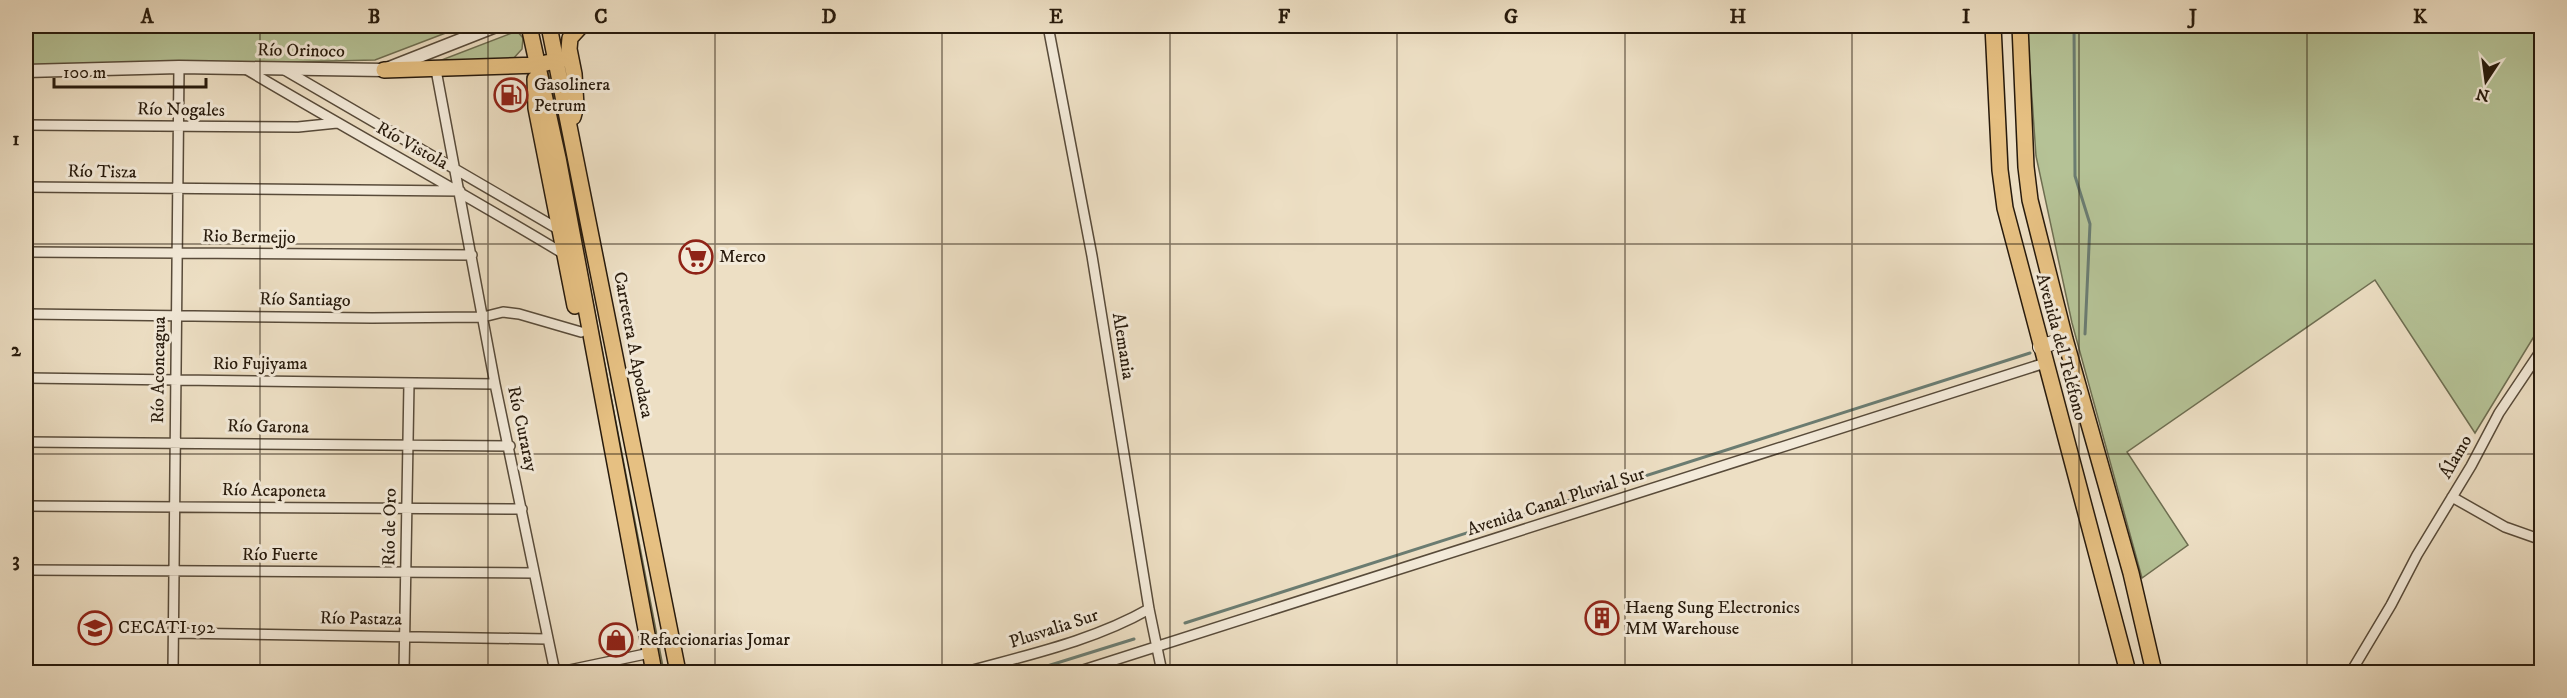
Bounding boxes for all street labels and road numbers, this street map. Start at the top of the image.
street label: Río Orinoco [257,39,345,63]
street label: Río Nogales [137,98,225,122]
street label: Río Vistola [372,117,452,175]
street label: Río Tisza [67,160,137,184]
street label: Rio Bermejjo [202,225,296,249]
street label: Carretera A Apodaca [608,270,658,420]
street label: Avenida del Teléfono [2031,271,2091,423]
street label: Río Santiago [259,288,351,312]
street label: Alemania [1107,311,1139,381]
street label: Río Aconcagua [147,316,171,424]
street label: Rio Fujiyama [213,353,308,375]
street label: Río Curaray [502,384,542,474]
street label: Río Garona [227,415,310,439]
street label: Álamo [2434,431,2477,483]
street label: Avenida Canal Pluvial Sur [1464,463,1648,541]
street label: Río Acaponeta [222,479,327,503]
street label: Río de Oro [378,488,402,566]
street label: Río Fuerte [242,544,318,566]
street label: Plusvalia Sur [1007,604,1102,654]
street label: Río Pastaza [320,607,403,631]

